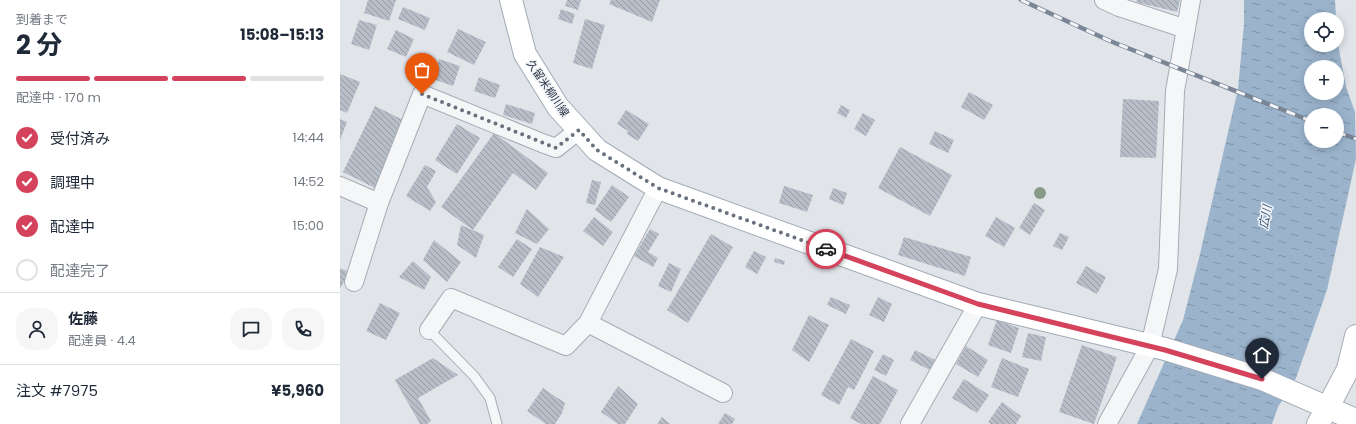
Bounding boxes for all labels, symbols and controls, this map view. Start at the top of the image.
text: 到着まで [16,10,68,29]
map controls [1304,12,1344,148]
button: locate [1304,12,1344,52]
text: 15:08–15:13 [240,24,324,45]
text: 2 分 [16,27,62,63]
pin [405,53,439,94]
street label: 久留米柳川線 [523,56,573,120]
icon: bag [411,59,433,81]
button: + [1304,60,1344,100]
text: 配達中 · 170 m [16,88,101,107]
button: − [1304,108,1344,148]
icon: check [16,127,38,149]
text: 受付済み [50,128,110,149]
text: 14:44 [293,128,324,147]
icon: check [16,171,38,193]
text: 調理中 [50,172,95,193]
text: 14:52 [293,172,324,191]
water label: 広川 [1255,202,1276,230]
icon: check [16,215,38,237]
text: 配達中 [50,216,95,237]
text: 15:00 [293,216,324,235]
courier [806,229,846,269]
icon: car [815,238,837,260]
text: 配達完了 [50,260,110,281]
button: person [16,308,58,350]
text: 佐藤 [68,308,98,329]
button: chat [230,308,272,350]
button: phone [282,308,324,350]
text: 配達員 · 4.4 [68,331,136,350]
pin [1245,338,1279,379]
icon: home [1251,344,1273,366]
text: 注文 #7975 [16,380,98,401]
text: ¥5,960 [271,380,324,401]

